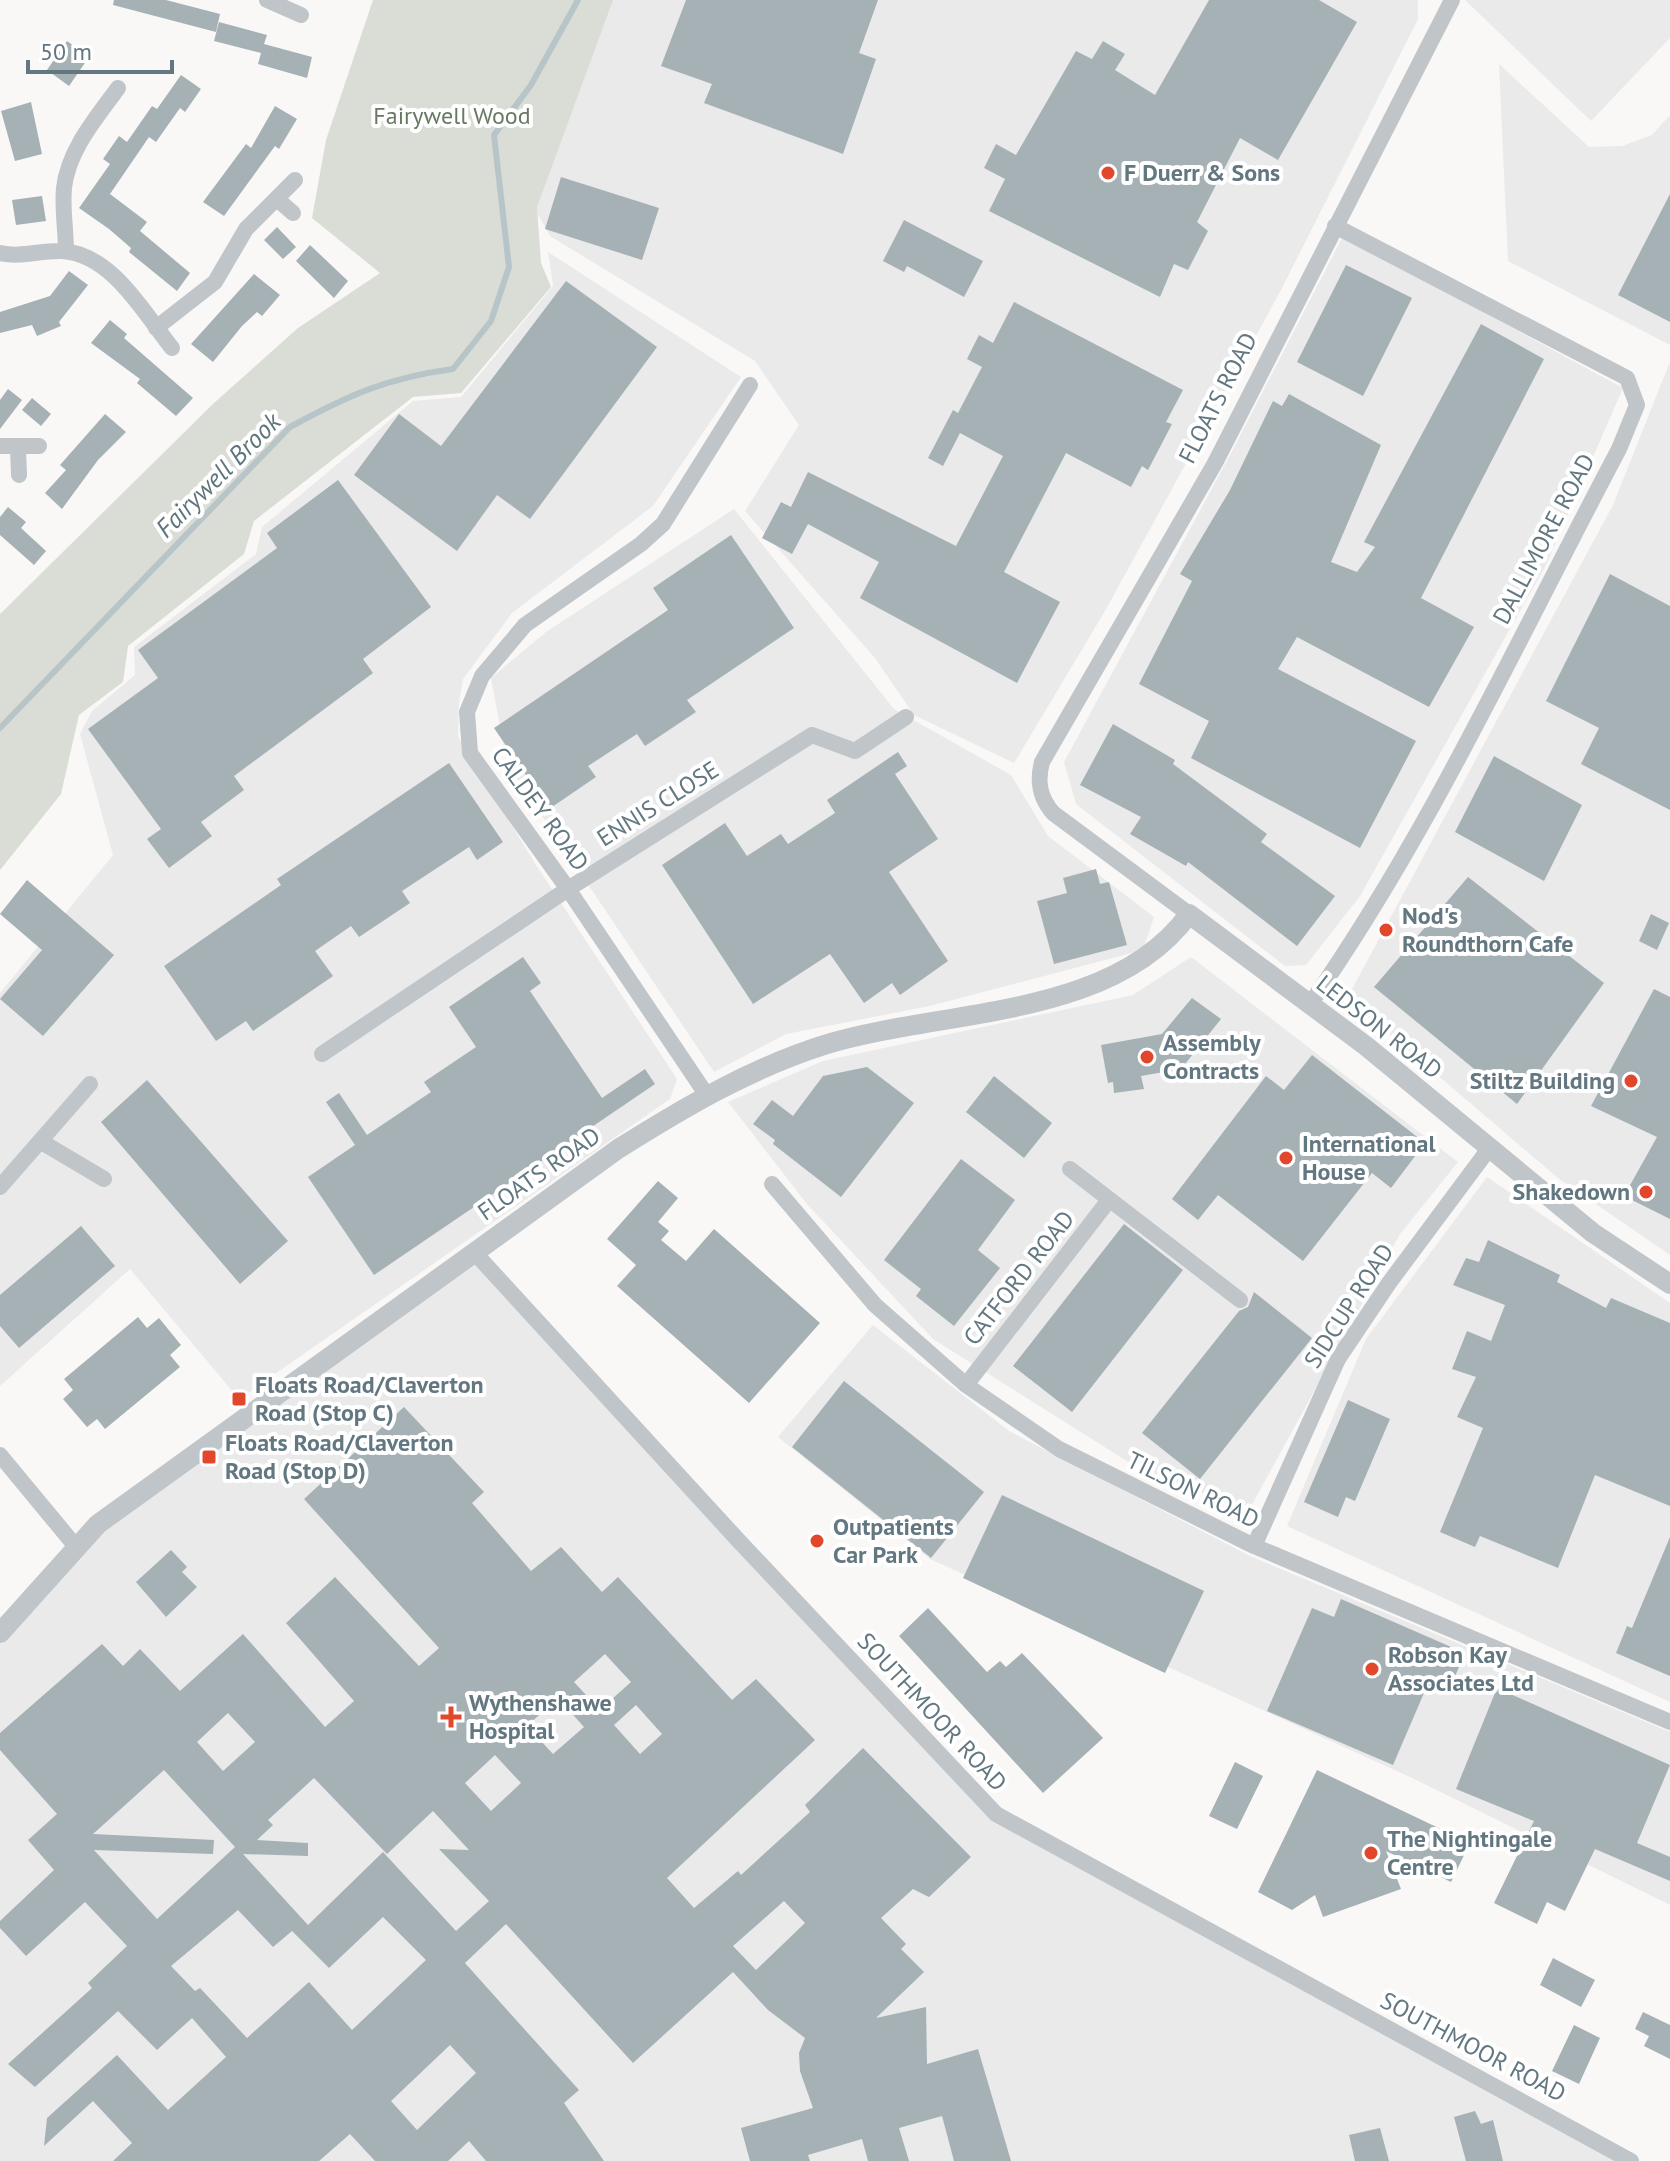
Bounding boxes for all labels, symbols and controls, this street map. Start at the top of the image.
scale bar [28,24,172,74]
text: 50 m [40,36,92,67]
park label: Fairywell Wood [373,100,531,131]
place label: F Duerr & Sons [1124,157,1280,188]
marker: F Duerr & Sons [1099,164,1117,182]
street label: FLOATS ROAD [1171,327,1264,468]
water label: Fairywell Brook [148,404,288,544]
street label: DALLIMORE ROAD [1486,448,1602,629]
street label: CALDEY ROAD [485,741,596,877]
street label: ENNIS CLOSE [591,754,724,853]
place label: Nod's Roundthorn Cafe [1402,900,1574,959]
marker: Nod's Roundthorn Cafe [1377,921,1395,939]
street label: LEDSON ROAD [1310,968,1449,1085]
place label: Assembly Contracts [1163,1027,1261,1086]
marker: Assembly Contracts [1138,1048,1156,1066]
place label: Stiltz Building [1470,1065,1615,1096]
marker: Stiltz Building [1622,1072,1640,1090]
street label: FLOATS ROAD [471,1120,606,1227]
place label: International House [1302,1128,1436,1187]
marker: International House [1277,1149,1295,1167]
place label: Shakedown [1513,1176,1630,1207]
marker: Shakedown [1637,1183,1655,1201]
street label: CATFORD ROAD [956,1204,1081,1351]
street label: SIDCUP ROAD [1297,1238,1400,1374]
place label: Floats Road/Claverton Road (Stop C) [255,1369,484,1428]
marker: Floats Road/Claverton Road (Stop C) [230,1390,248,1408]
place label: Floats Road/Claverton Road (Stop D) [225,1427,454,1486]
street label: TILSON ROAD [1122,1444,1264,1535]
marker: Floats Road/Claverton Road (Stop D) [200,1448,218,1466]
place label: Outpatients Car Park [833,1511,954,1570]
marker: Outpatients Car Park [808,1532,826,1550]
street label: SOUTHMOOR ROAD [851,1626,1014,1797]
place label: Robson Kay Associates Ltd [1388,1639,1534,1698]
marker: Robson Kay Associates Ltd [1363,1660,1381,1678]
place label: Wythenshawe Hospital [469,1687,612,1746]
marker: Wythenshawe Hospital [440,1706,462,1728]
place label: The Nightingale Centre [1387,1823,1552,1882]
marker: The Nightingale Centre [1362,1844,1380,1862]
street label: SOUTHMOOR ROAD [1375,1985,1571,2108]

